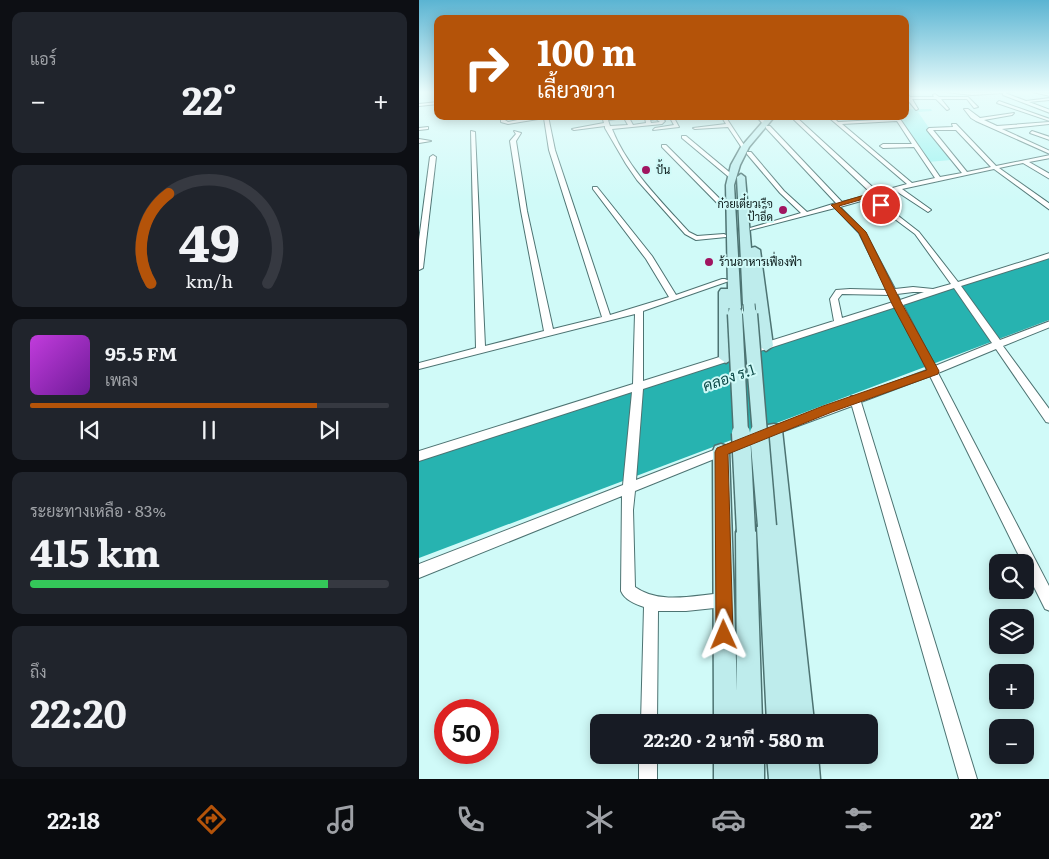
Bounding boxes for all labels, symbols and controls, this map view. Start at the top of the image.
text: 100 m [537,25,637,77]
icon: right [454,35,519,100]
text: แอร์ [30,46,56,70]
text: 22° [182,70,237,127]
text: เลี้ยวขวา [537,72,615,105]
text: − [30,78,46,120]
text: + [373,78,389,120]
place label: ปั้น [656,159,670,177]
marker: ปั้น [640,164,652,176]
pin [860,184,902,226]
icon: arrive [867,191,895,219]
place label: ก๋วยเตี๋ยวเรือ ป้าอี๊ด [718,193,773,224]
text: 49 [179,201,240,278]
marker: ก๋วยเตี๋ยวเรือ ป้าอี๊ด [777,204,789,216]
place label: ร้านอาหารเฟื่องฟ้า [719,251,802,269]
marker: ร้านอาหารเฟื่องฟ้า [703,256,715,268]
text: km/h [186,267,233,294]
text: 95.5 FM [105,339,177,367]
water label: คลอง ร.1 [699,357,758,396]
text: เพลง [105,367,138,391]
icon: previous [76,416,104,444]
icon: pause [195,416,223,444]
icon: next [315,416,343,444]
text: ระยะทางเหลือ · 83% [30,498,166,522]
text: 415 km [30,522,160,579]
map controls [989,554,1034,764]
button: search [989,554,1034,599]
position arrow [697,608,749,660]
button: layers [989,609,1034,654]
text: ถึง [30,659,47,683]
button: + [989,664,1034,709]
text: 22:20 [30,683,127,740]
speed limit sign: 50 [434,699,499,764]
button: − [989,719,1034,764]
text: 22:20 · 2 นาที · 580 m [643,725,825,753]
icon: directions [194,802,229,837]
icon: music [324,802,359,837]
icon: phone [453,802,488,837]
icon: climate [582,802,617,837]
icon: car [711,802,746,837]
icon: filters [841,802,876,837]
text: 22:18 [47,803,100,836]
text: 22° [970,803,1002,836]

